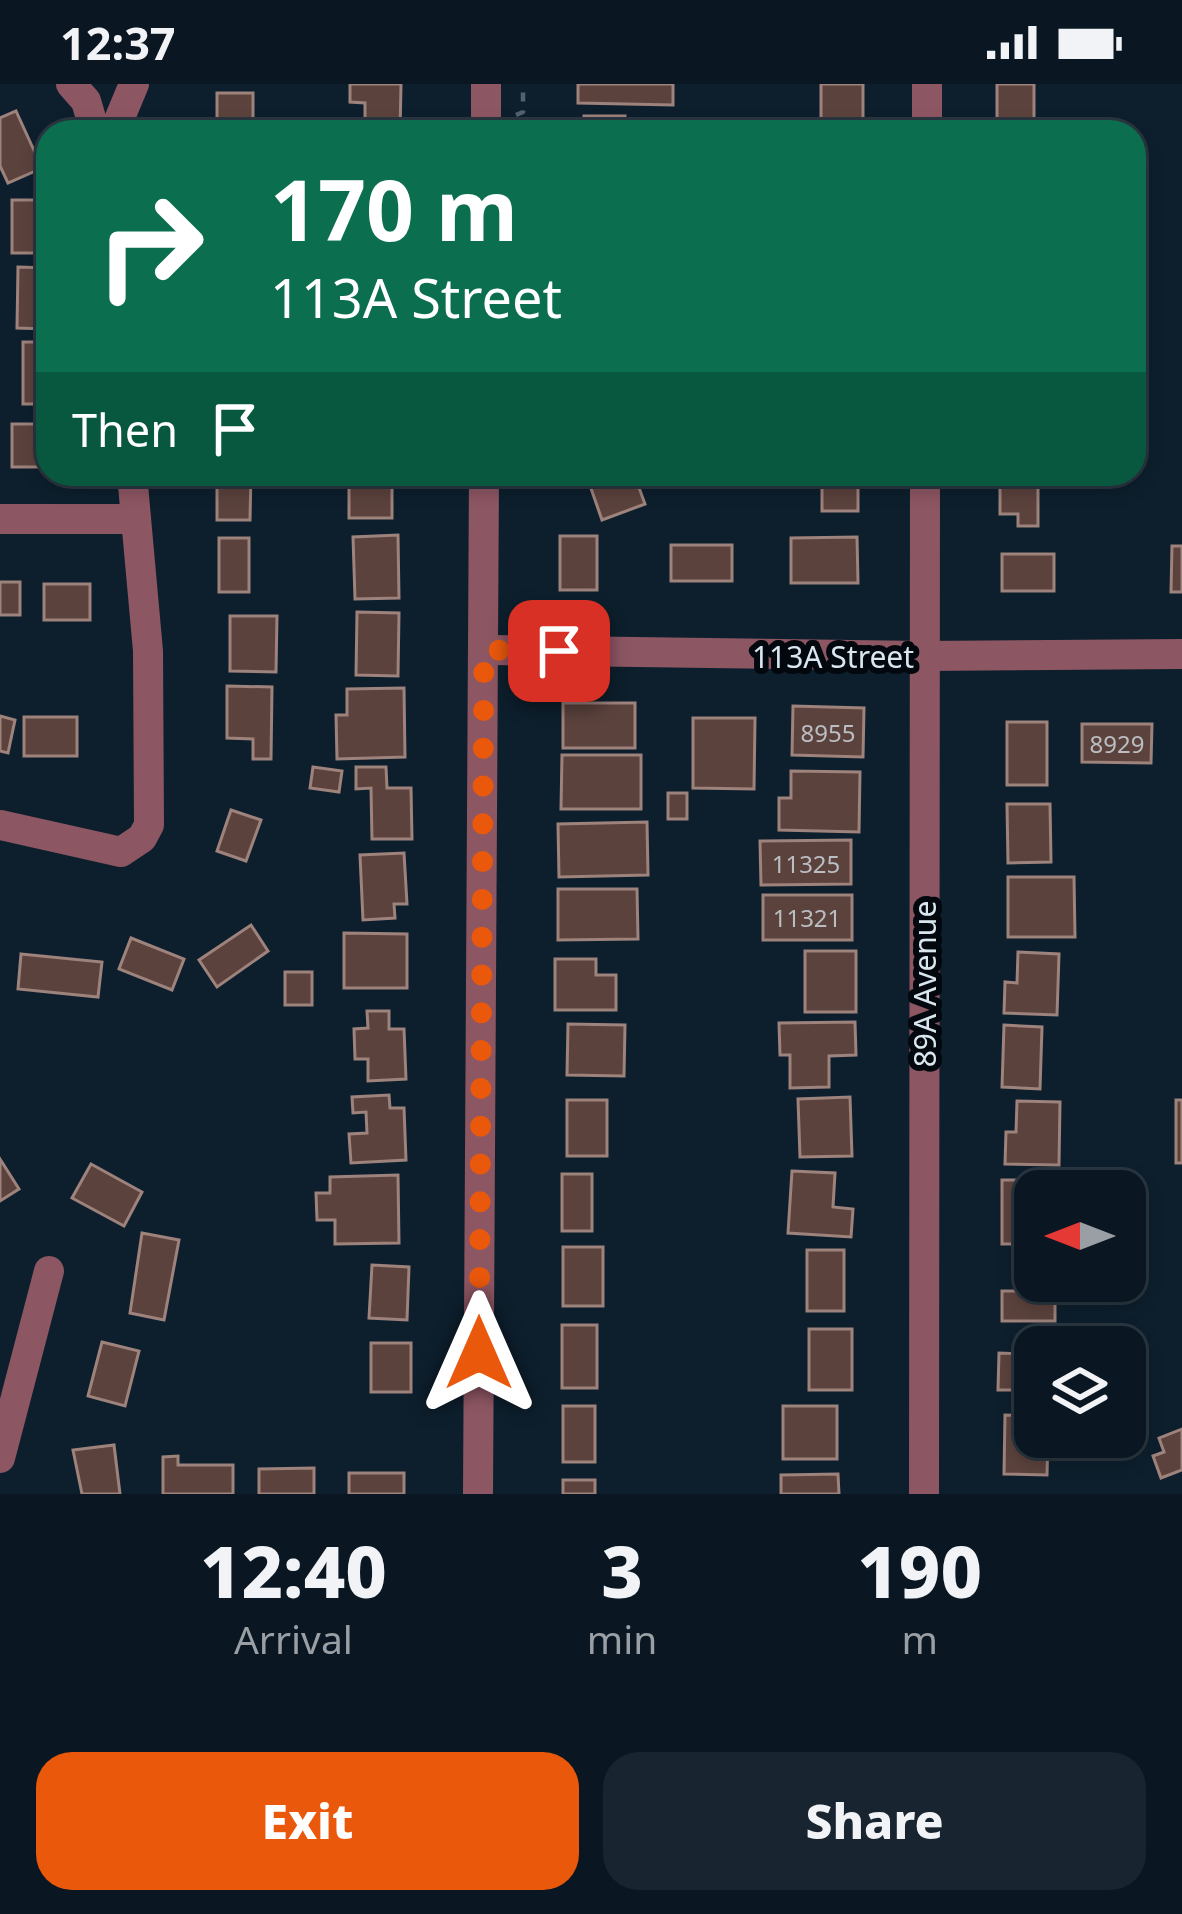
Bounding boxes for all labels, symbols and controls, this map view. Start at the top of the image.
text: 12:37 [60,12,176,73]
text: 170 m [270,151,518,266]
icon: right [72,168,228,324]
text: 113A Street [270,260,562,334]
icon: arrive [202,396,268,462]
text: Then [72,399,178,460]
pin [508,600,610,702]
icon: arrive [526,618,592,684]
street label: 113A Street [752,636,914,677]
house number: 8955 [801,716,855,749]
house number: 8929 [1090,727,1144,760]
house number: 11325 [772,847,840,880]
house number: 11321 [773,901,841,934]
street label: 89A Avenue [904,901,945,1067]
north arrow [1014,1170,1146,1302]
map controls [1014,1170,1146,1458]
position arrow [416,1290,542,1416]
button: layers [1014,1326,1146,1458]
text: 12:40 [200,1521,387,1619]
text: 3 [601,1521,643,1619]
text: 190 [857,1521,982,1619]
text: Arrival [234,1612,353,1665]
text: min [587,1612,657,1665]
text: m [901,1612,938,1665]
button: Exit [36,1752,579,1890]
button: Share [603,1752,1146,1890]

